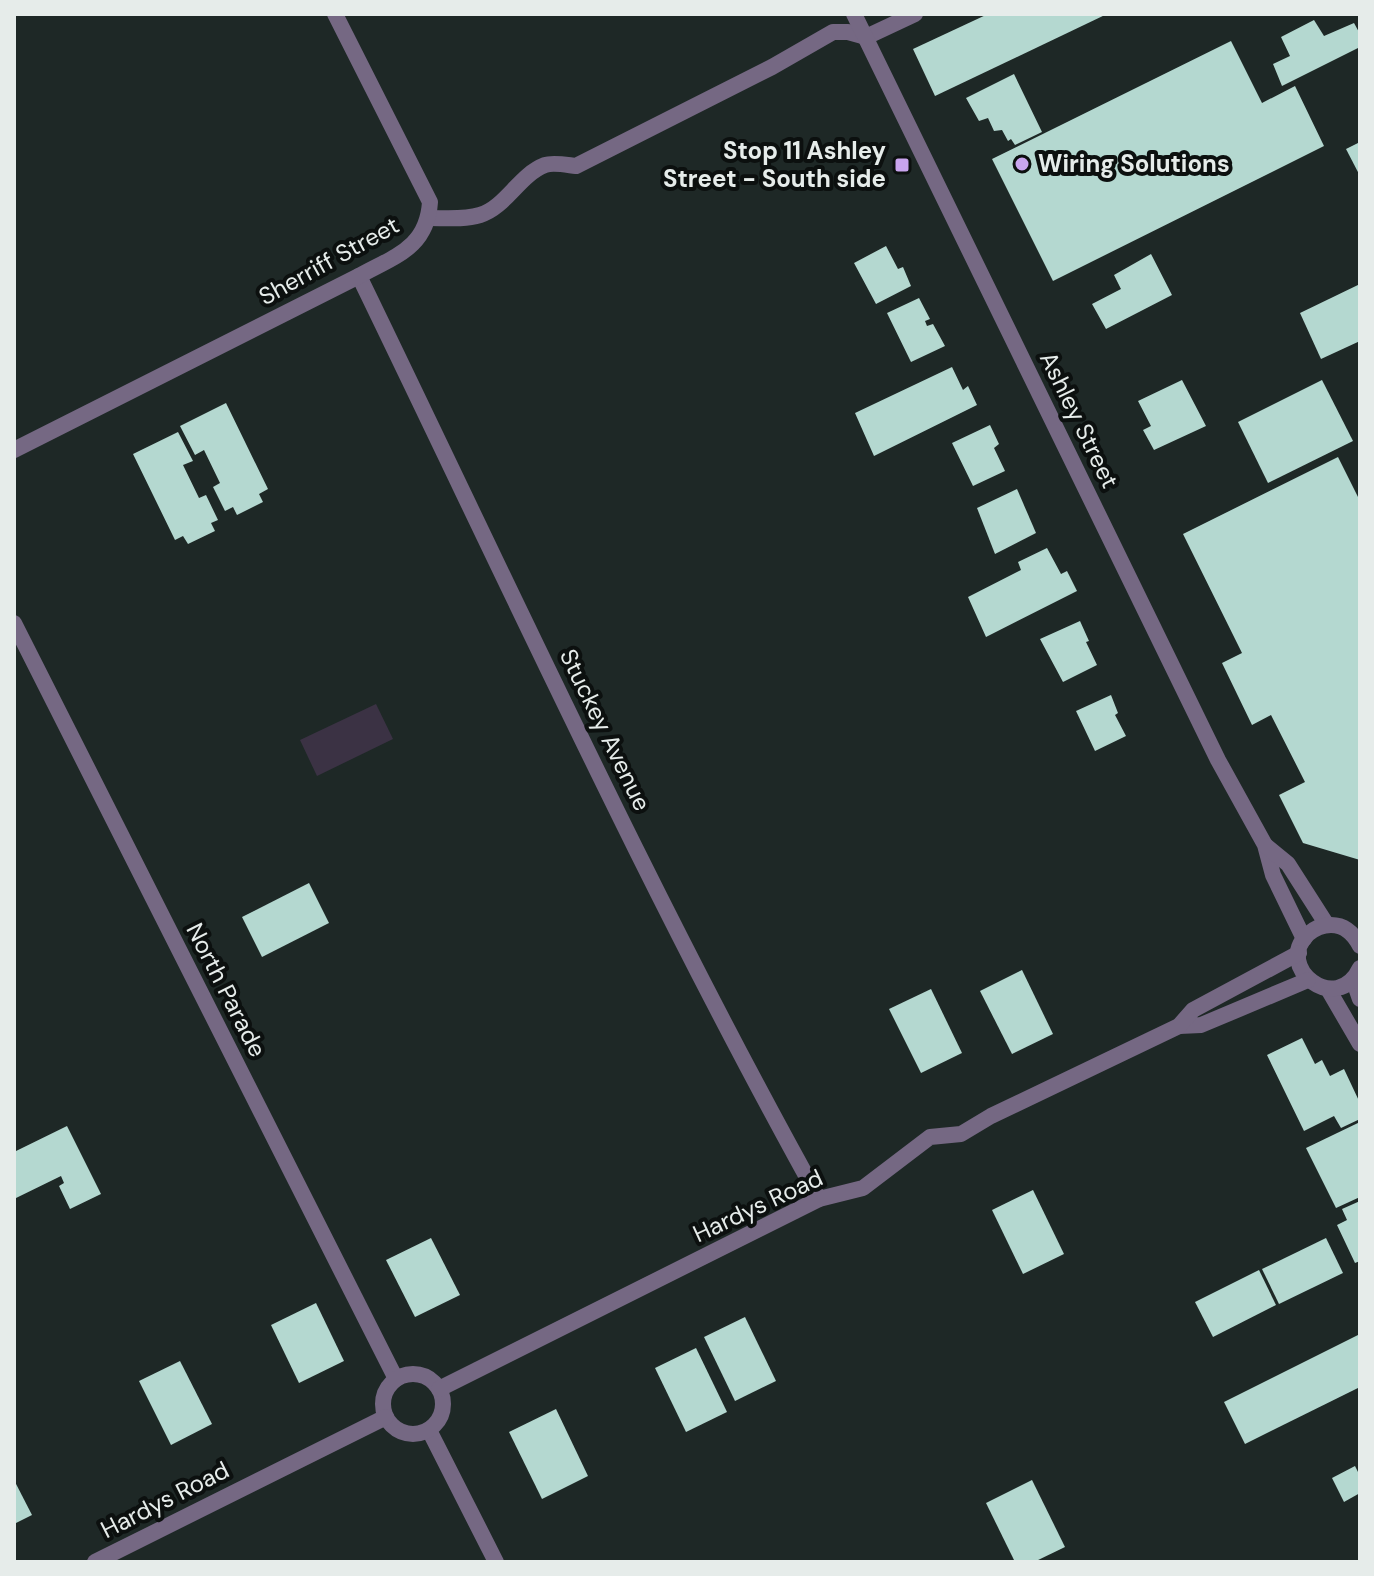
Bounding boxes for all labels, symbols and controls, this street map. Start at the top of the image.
place label: Stop 11 Ashley Street - South side [663,135,886,194]
place label: Wiring Solutions [1038,148,1230,179]
marker: Wiring Solutions [1013,155,1031,173]
marker: Stop 11 Ashley Street - South side [893,156,911,174]
street label: Sherriff Street [253,209,404,312]
street label: Ashley Street [1033,346,1126,493]
street label: Stuckey Avenue [553,644,658,816]
street label: North Parade [179,918,273,1062]
street label: Hardys Road [688,1162,828,1249]
street label: Hardys Road [95,1454,234,1545]

